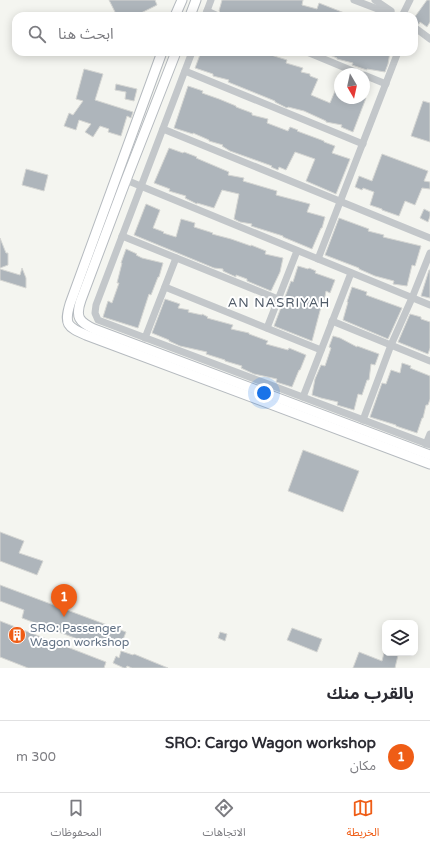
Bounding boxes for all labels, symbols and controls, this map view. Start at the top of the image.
search box [12,12,418,56]
icon: search [26,23,48,45]
text: ابحث هنا [58,25,114,43]
north arrow [334,68,370,104]
district label: AN NASRIYAH [228,295,330,311]
your location [254,383,274,403]
pin: 1 [51,584,77,617]
map controls [382,620,418,656]
button: layers [382,620,418,656]
place label: SRO: Passenger Wagon workshop [30,621,129,649]
building icon: SRO: Passenger Wagon workshop [7,625,27,645]
text: بالقرب منك [327,683,414,704]
text: SRO: Cargo Wagon workshop [165,734,376,752]
text: 300 m [16,749,56,765]
text: 1 [397,749,405,765]
text: مكان [350,758,376,774]
tab: المحفوظات [51,797,102,844]
tab: الاتجاهات [203,797,246,844]
tab: الخريطة [347,797,380,844]

